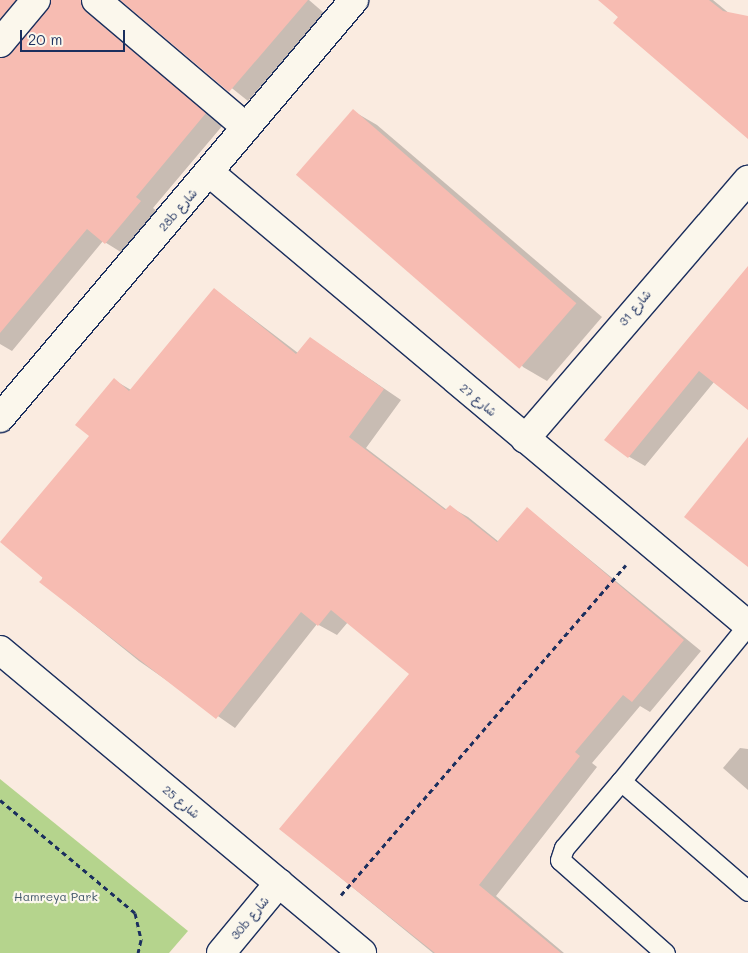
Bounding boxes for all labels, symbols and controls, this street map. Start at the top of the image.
scale bar [22,20,128,52]
text: 20 m [28,29,62,49]
street label: 28b شارع [156,186,200,234]
street label: شارع 31 [616,287,654,329]
street label: شارع 27 [457,381,499,419]
street label: شارع 25 [160,783,202,821]
park label: Hamreya Park [14,890,98,904]
street label: 30b شارع [228,893,272,943]

